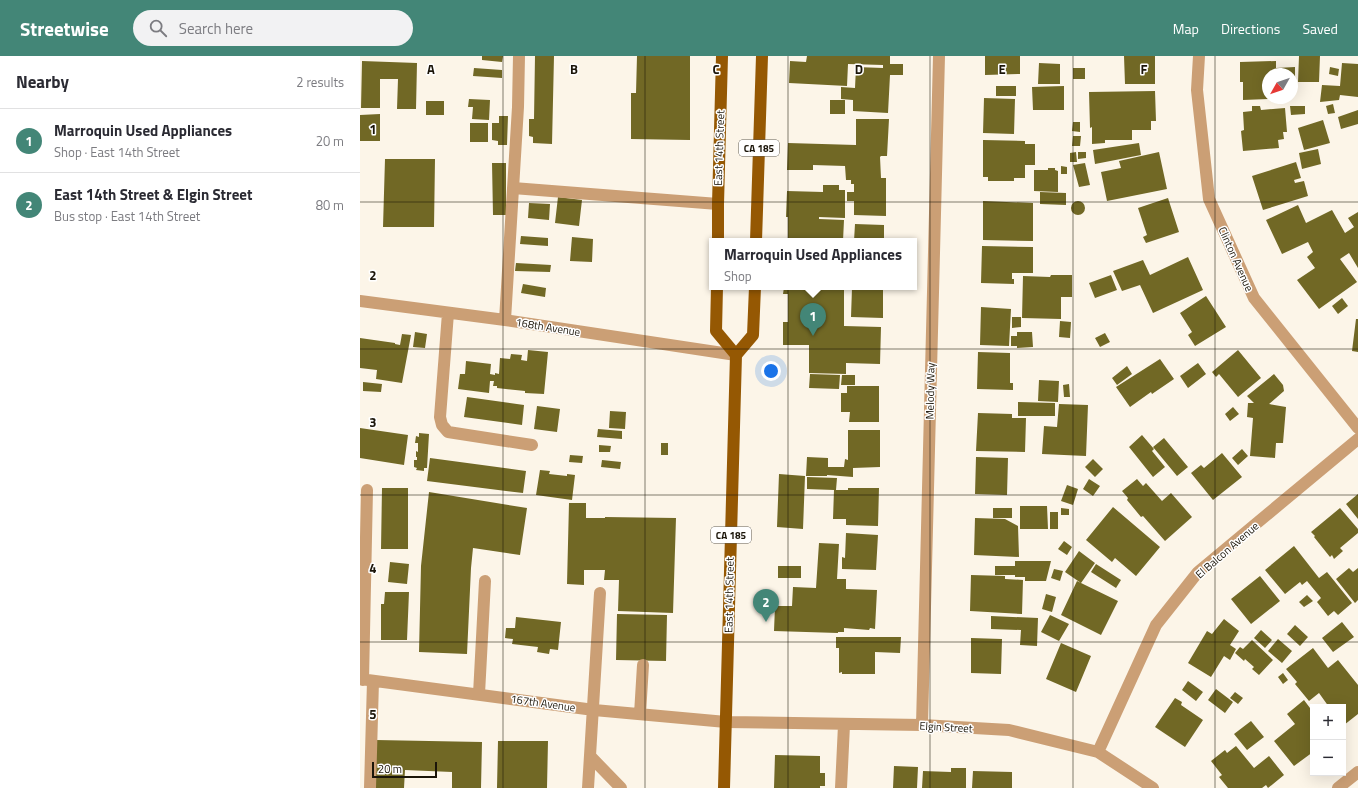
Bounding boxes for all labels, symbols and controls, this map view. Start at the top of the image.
search box [133,10,413,46]
text: Streetwise [20,14,109,43]
icon: search [147,17,169,39]
text: Search here [179,17,253,40]
text: Map [1173,18,1199,39]
text: Directions [1221,18,1280,39]
text: Saved [1302,18,1338,39]
text: A [427,59,435,79]
text: B [570,59,578,79]
text: C [712,59,720,79]
text: D [855,59,863,79]
text: E [998,59,1006,79]
text: F [1141,59,1148,79]
north arrow [1262,68,1298,104]
text: Nearby [16,69,69,95]
text: 2 results [296,72,344,92]
street label: East 14th Street [710,110,728,186]
text: Marroquin Used Appliances [54,119,232,142]
text: 1 [369,119,377,139]
text: 1 [25,131,33,151]
text: 20 m [316,131,344,151]
road number: CA 185 [739,140,779,156]
text: Shop · East 14th Street [54,142,180,162]
text: East 14th Street & Elgin Street [54,183,252,206]
text: 2 [25,195,33,215]
text: 80 m [316,195,344,215]
text: Bus stop · East 14th Street [54,206,200,226]
street label: Clinton Avenue [1215,224,1258,294]
popup [709,238,917,290]
text: Marroquin Used Appliances [724,243,902,266]
text: 2 [369,265,377,285]
text: Shop [724,266,752,286]
pin: 1 [800,303,826,336]
street label: 168th Avenue [515,314,582,340]
your location [761,361,781,381]
street label: Melody Way [922,362,939,420]
text: 3 [369,412,377,432]
street label: El Balcon Avenue [1192,518,1262,582]
road number: CA 185 [711,527,751,543]
street label: East 14th Street [720,557,738,633]
text: 4 [369,558,377,578]
pin: 2 [753,589,779,622]
street label: 167th Avenue [510,691,577,716]
text: 5 [369,704,377,724]
map controls [1310,704,1346,776]
button: + [1310,704,1346,740]
street label: Elgin Street [919,718,973,736]
button: − [1310,740,1346,776]
scale bar [372,760,437,779]
text: 20 m [378,761,402,777]

